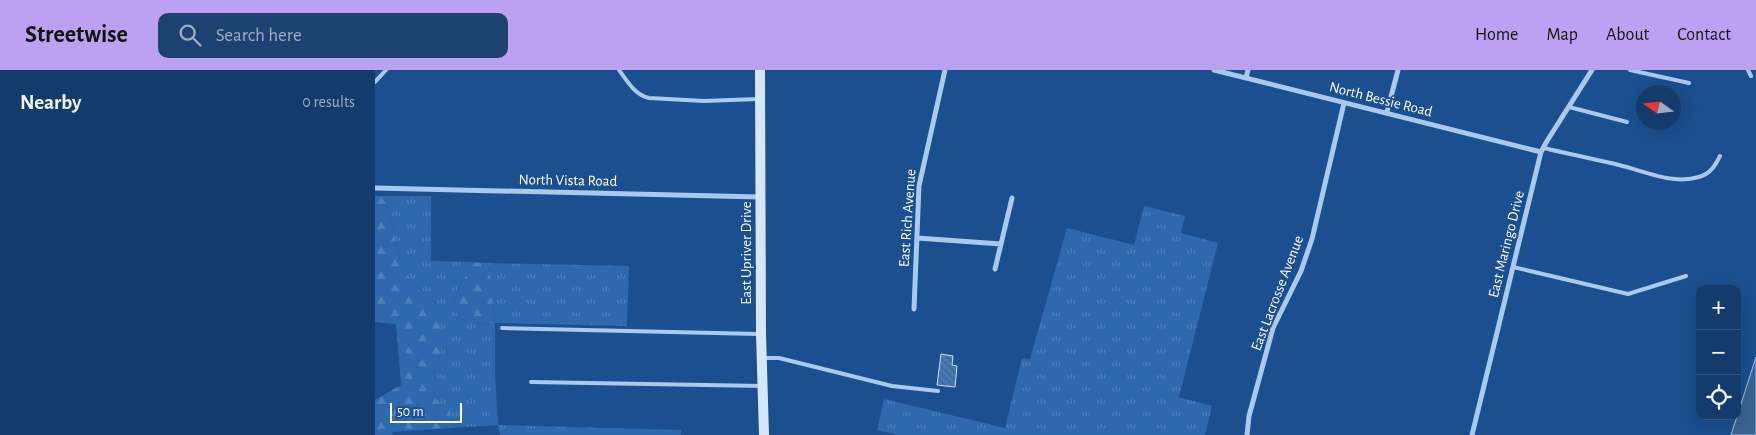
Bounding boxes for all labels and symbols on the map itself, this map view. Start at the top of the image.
street label: North Bessie Road [1328,79,1434,120]
north arrow [1636,85,1681,130]
street label: East Rich Avenue [897,168,918,268]
street label: North Vista Road [519,172,618,189]
street label: East Maringo Drive [1486,189,1527,299]
street label: East Upriver Drive [739,201,754,305]
street label: East Lacrosse Avenue [1249,234,1306,353]
scale bar [390,400,463,423]

